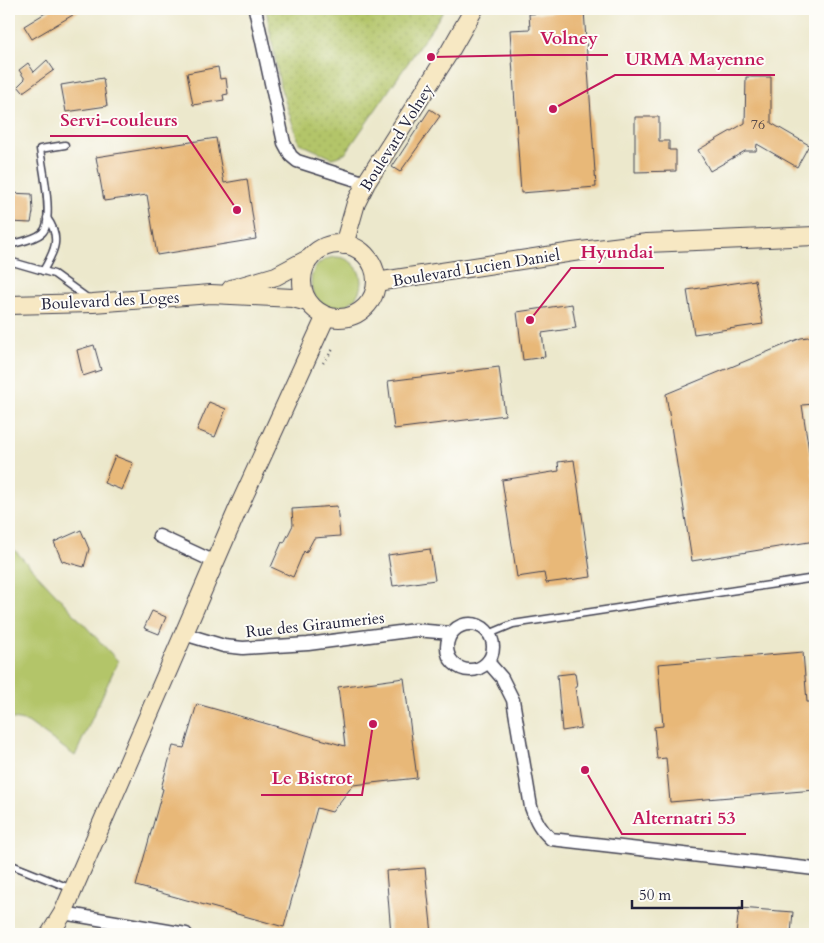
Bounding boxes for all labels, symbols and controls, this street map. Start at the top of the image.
callout: Volney [530,22,608,55]
text: Volney [540,26,599,51]
callout: URMA Mayenne [615,42,775,75]
text: URMA Mayenne [625,47,765,72]
street label: Boulevard Volney [355,79,439,195]
callout: Servi-couleurs [50,103,187,136]
text: Servi-couleurs [60,108,178,133]
house number: 76 [751,115,765,134]
callout: Hyundai [571,235,664,268]
text: Hyundai [580,240,654,265]
street label: Boulevard Lucien Daniel [391,244,561,292]
street label: Boulevard des Loges [40,286,180,316]
street label: Rue des Giraumeries [245,607,386,643]
callout: Le Bistrot [261,762,362,795]
text: Le Bistrot [272,766,353,791]
callout: Alternatri 53 [622,801,746,834]
text: Alternatri 53 [632,806,736,831]
scale bar [632,878,742,910]
text: 50 m [639,885,671,905]

